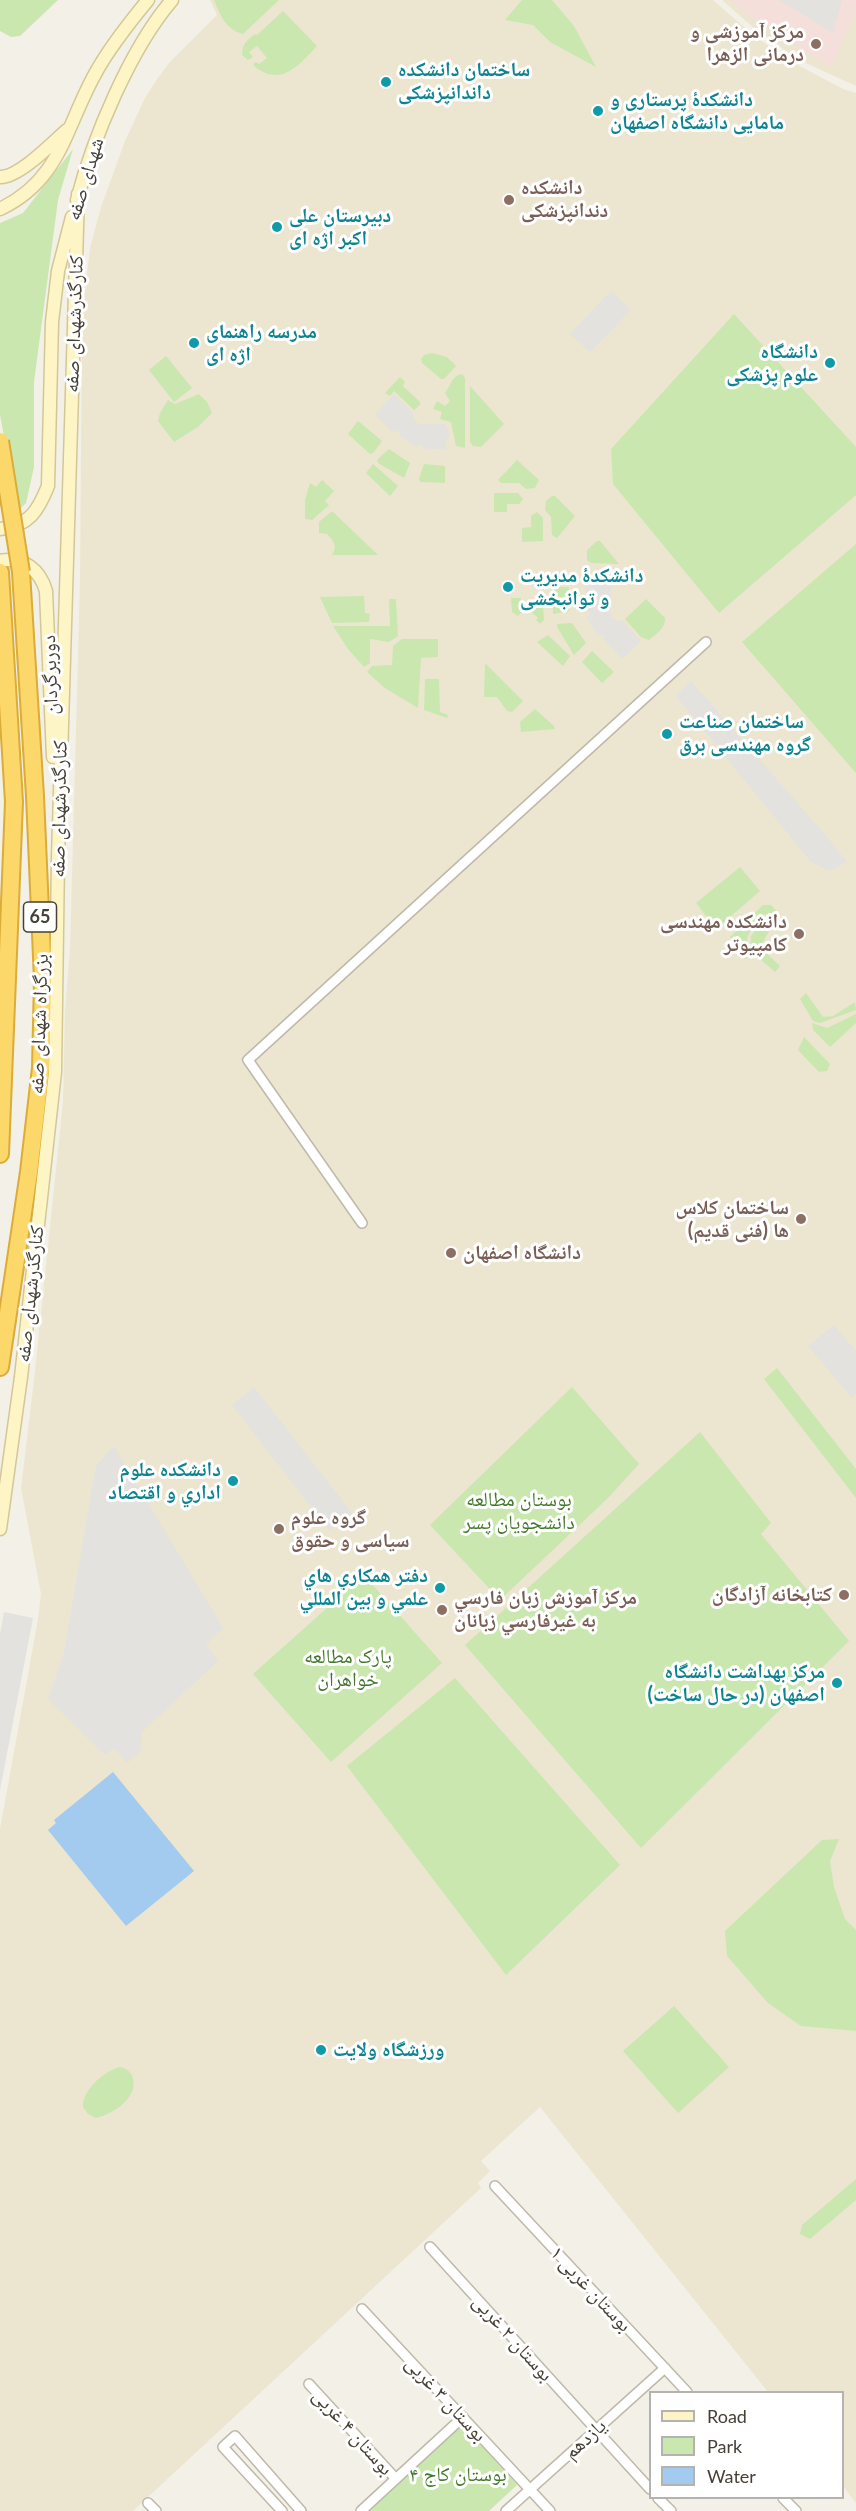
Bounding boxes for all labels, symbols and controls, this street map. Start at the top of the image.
place label: مرکز آموزشی و درمانی الزهرا [690,20,804,67]
marker: مرکز آموزشی و درمانی الزهرا [809,37,823,51]
place label: ساختمان دانشکده داندانپزشکی [398,58,530,105]
marker: ساختمان دانشکده داندانپزشکی [379,75,393,89]
place label: دانشکدهٔ پرستاری و مامایی دانشگاه اصفهان [610,88,784,135]
marker: دانشکدهٔ پرستاری و مامایی دانشگاه اصفهان [591,104,605,118]
street label: شهدای صفه [61,135,109,223]
place label: دانشکده دندانپزشکی [521,176,608,223]
marker: دانشکده دندانپزشکی [502,193,516,207]
place label: دبیرستان علی اکبر اژه ای [289,204,391,251]
marker: دبیرستان علی اکبر اژه ای [270,220,284,234]
street label: کنارگذرشهدای صفه [60,255,88,393]
place label: مدرسه راهنمای اژه ای [206,320,317,367]
marker: مدرسه راهنمای اژه ای [187,336,201,350]
place label: دانشگاه علوم پزشکی [726,340,818,387]
marker: دانشگاه علوم پزشکی [823,356,837,370]
place label: دانشکدهٔ مدیریت و توانبخشی [520,564,643,611]
marker: دانشکدهٔ مدیریت و توانبخشی [501,580,515,594]
street label: دوربرگردان [37,635,63,715]
place label: ساختمان صناعت گروه مهندسی برق [679,710,811,757]
marker: ساختمان صناعت گروه مهندسی برق [660,727,674,741]
street label: کنارگذرشهدای صفه [46,740,72,878]
road number: 65 [24,902,57,932]
place label: دانشکده مهندسی کامپیوتر [660,910,787,957]
marker: دانشکده مهندسی کامپیوتر [792,927,806,941]
street label: بزرگراه شهدای صفه [25,953,53,1095]
place label: ساختمان کلاس ها (فنی قدیم) [675,1196,789,1243]
marker: ساختمان کلاس ها (فنی قدیم) [794,1212,808,1226]
street label: کنارگذرشهدای صفه [11,1224,49,1364]
place label: دانشگاه اصفهان [463,1241,581,1265]
marker: دانشگاه اصفهان [444,1246,458,1260]
place label: دانشکده علوم اداري و اقتصاد [108,1458,221,1505]
marker: دانشکده علوم اداري و اقتصاد [226,1474,240,1488]
park label: بوستان مطالعه دانشجویان پسر [463,1488,575,1535]
place label: گروه علوم سیاسی و حقوق [291,1506,409,1553]
marker: گروه علوم سیاسی و حقوق [272,1522,286,1536]
place label: دفتر همکاري هاي علمي و بين المللي [300,1564,428,1611]
marker: دفتر همکاري هاي علمي و بين المللي [433,1581,447,1595]
place label: کتابخانه آزادگان [712,1583,832,1607]
place label: مرکز آموزش زبان فارسي به غيرفارسي زبانان [454,1586,637,1633]
marker: کتابخانه آزادگان [837,1588,851,1602]
marker: مرکز آموزش زبان فارسي به غيرفارسي زبانان [435,1603,449,1617]
park label: پارک مطالعه خواهران [304,1645,392,1692]
place label: مرکز بهداشت دانشگاه اصفهان (در حال ساخت) [648,1660,825,1707]
marker: مرکز بهداشت دانشگاه اصفهان (در حال ساخت) [830,1676,844,1690]
place label: ورزشگاه ولایت [333,2038,445,2062]
marker: ورزشگاه ولایت [314,2043,328,2057]
street label: بوستان غربی ۱ [545,2241,637,2337]
street label: بوستان ۲ غربی [468,2290,558,2386]
street label: بوستان ۳ غربی [400,2351,492,2447]
street label: بوستان ۴ غربی [308,2384,398,2480]
legend [649,2391,844,2499]
text: Road [707,2405,747,2427]
street label: یازدهم [559,2414,611,2464]
text: Park [707,2435,742,2457]
park label: بوستان کاج ۴ [409,2463,507,2487]
text: Water [707,2465,756,2487]

